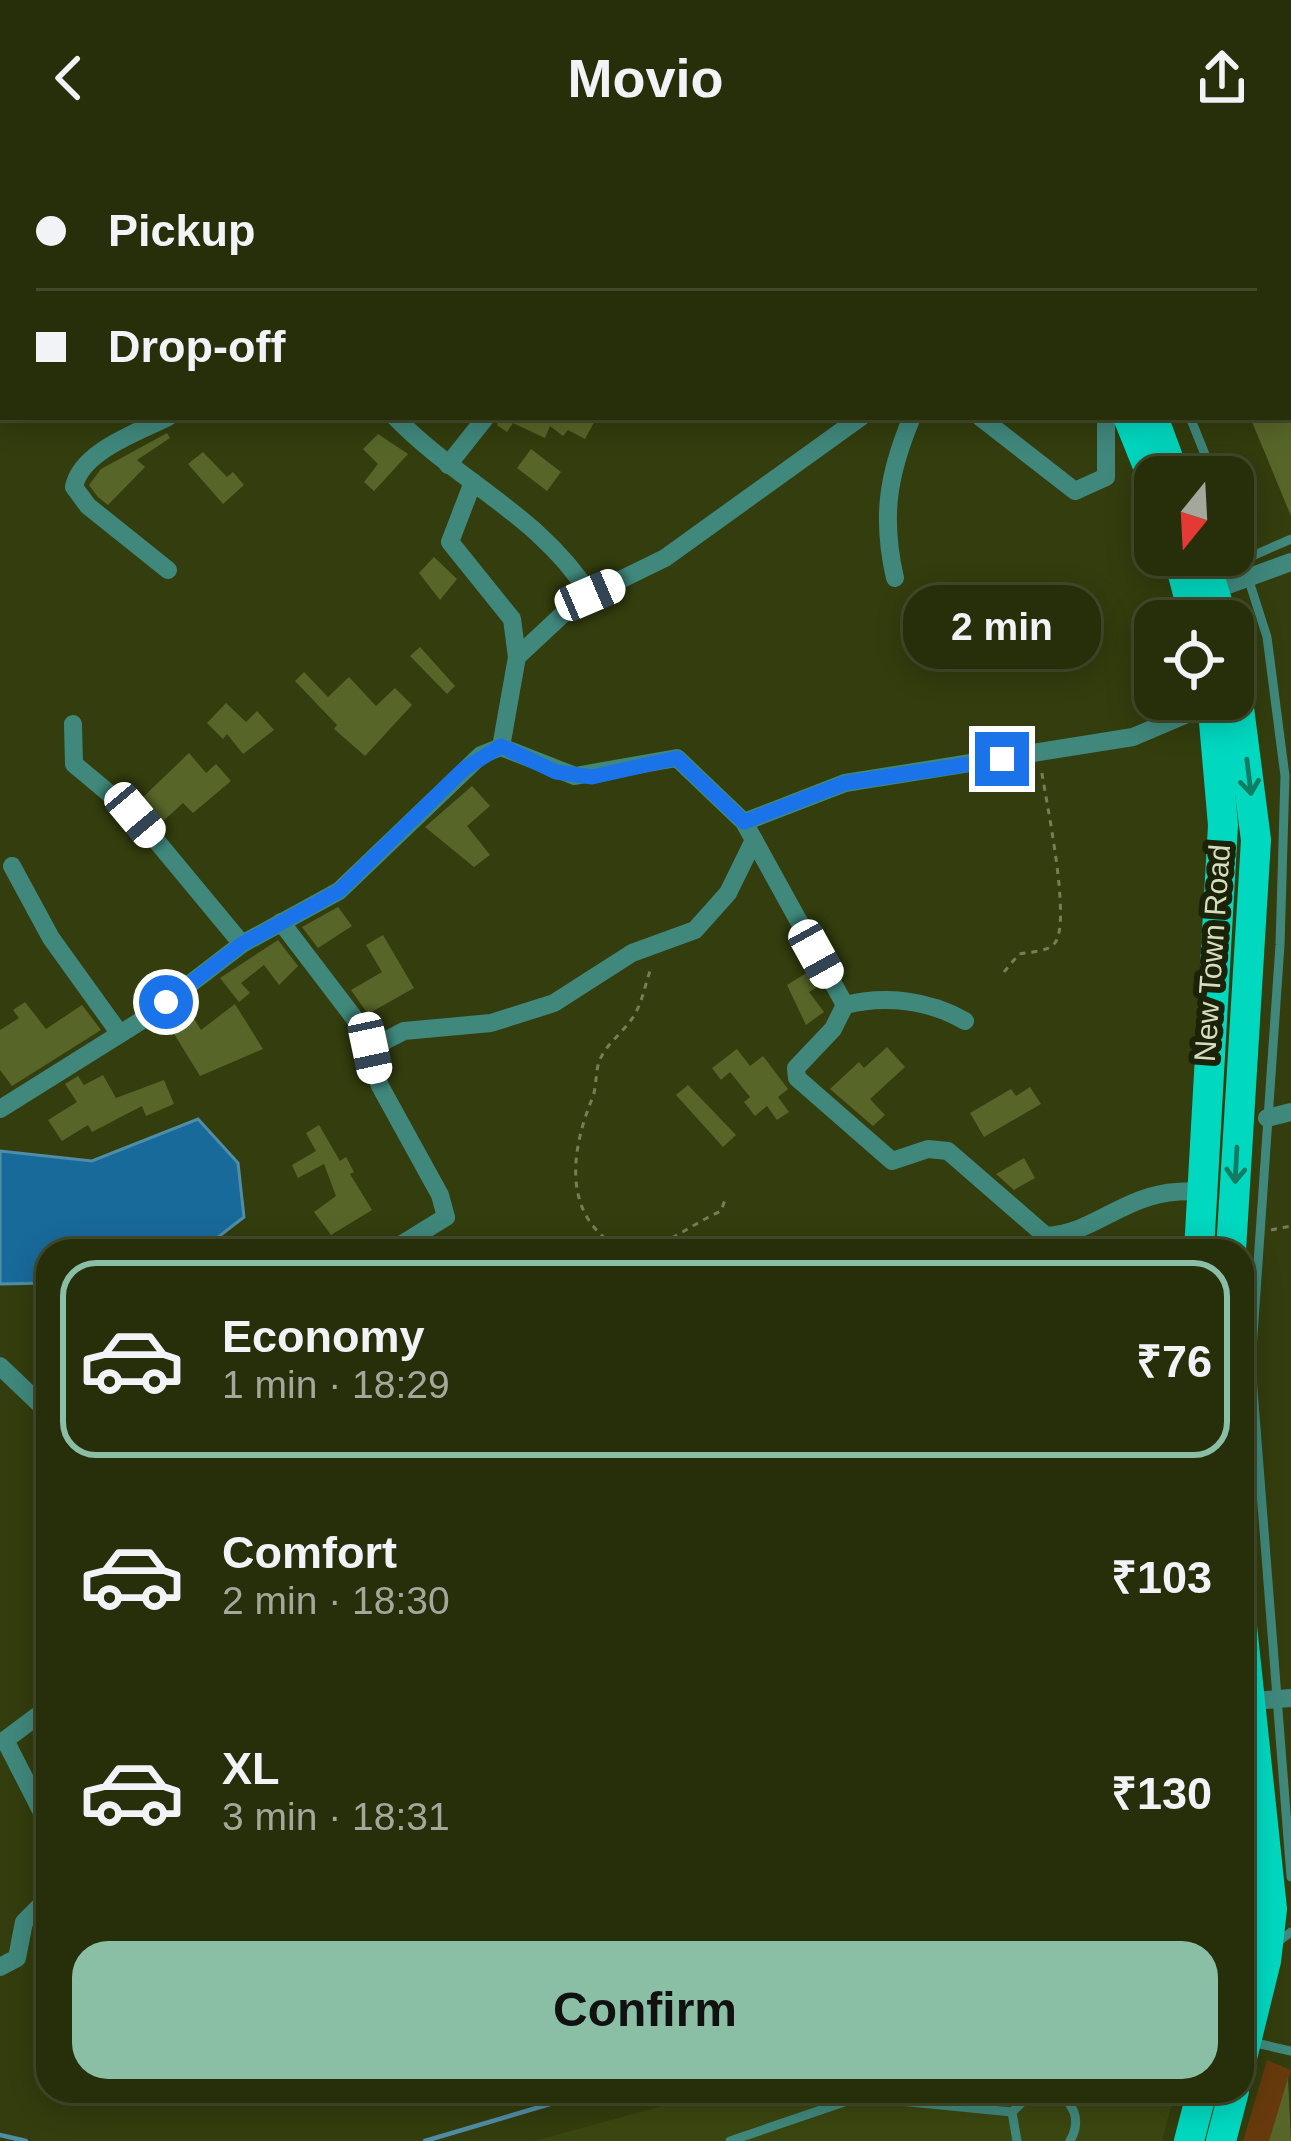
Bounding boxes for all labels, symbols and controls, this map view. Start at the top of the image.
icon: back [36,45,102,111]
icon: share [1189,45,1255,111]
text: Movio [568,48,724,108]
text: Pickup [108,205,256,256]
text: Drop-off [108,321,285,372]
north arrow [1134,456,1254,576]
map controls [1134,456,1254,720]
car [550,564,630,626]
callout: 2 min [903,585,1101,669]
button: locate [1134,600,1254,720]
text: 2 min [951,605,1053,648]
route end [975,732,1029,786]
one-way arrow [1238,756,1261,795]
car [98,776,172,854]
street label: New Town Road [1188,843,1236,1063]
car [783,914,849,994]
route start [139,975,193,1029]
car [345,1009,395,1087]
one-way arrow [1224,1145,1247,1184]
icon: car [78,1305,186,1413]
text: Economy [222,1311,425,1362]
text: ₹76 [1136,1336,1212,1387]
text: 1 min · 18:29 [222,1363,450,1406]
icon: car [78,1521,186,1629]
text: Comfort [222,1527,397,1578]
text: ₹103 [1111,1552,1212,1603]
text: 2 min · 18:30 [222,1579,450,1622]
icon: car [78,1737,186,1845]
text: XL [222,1743,280,1794]
text: ₹130 [1111,1768,1212,1819]
text: 3 min · 18:31 [222,1795,450,1838]
button: Confirm [72,1941,1218,2079]

